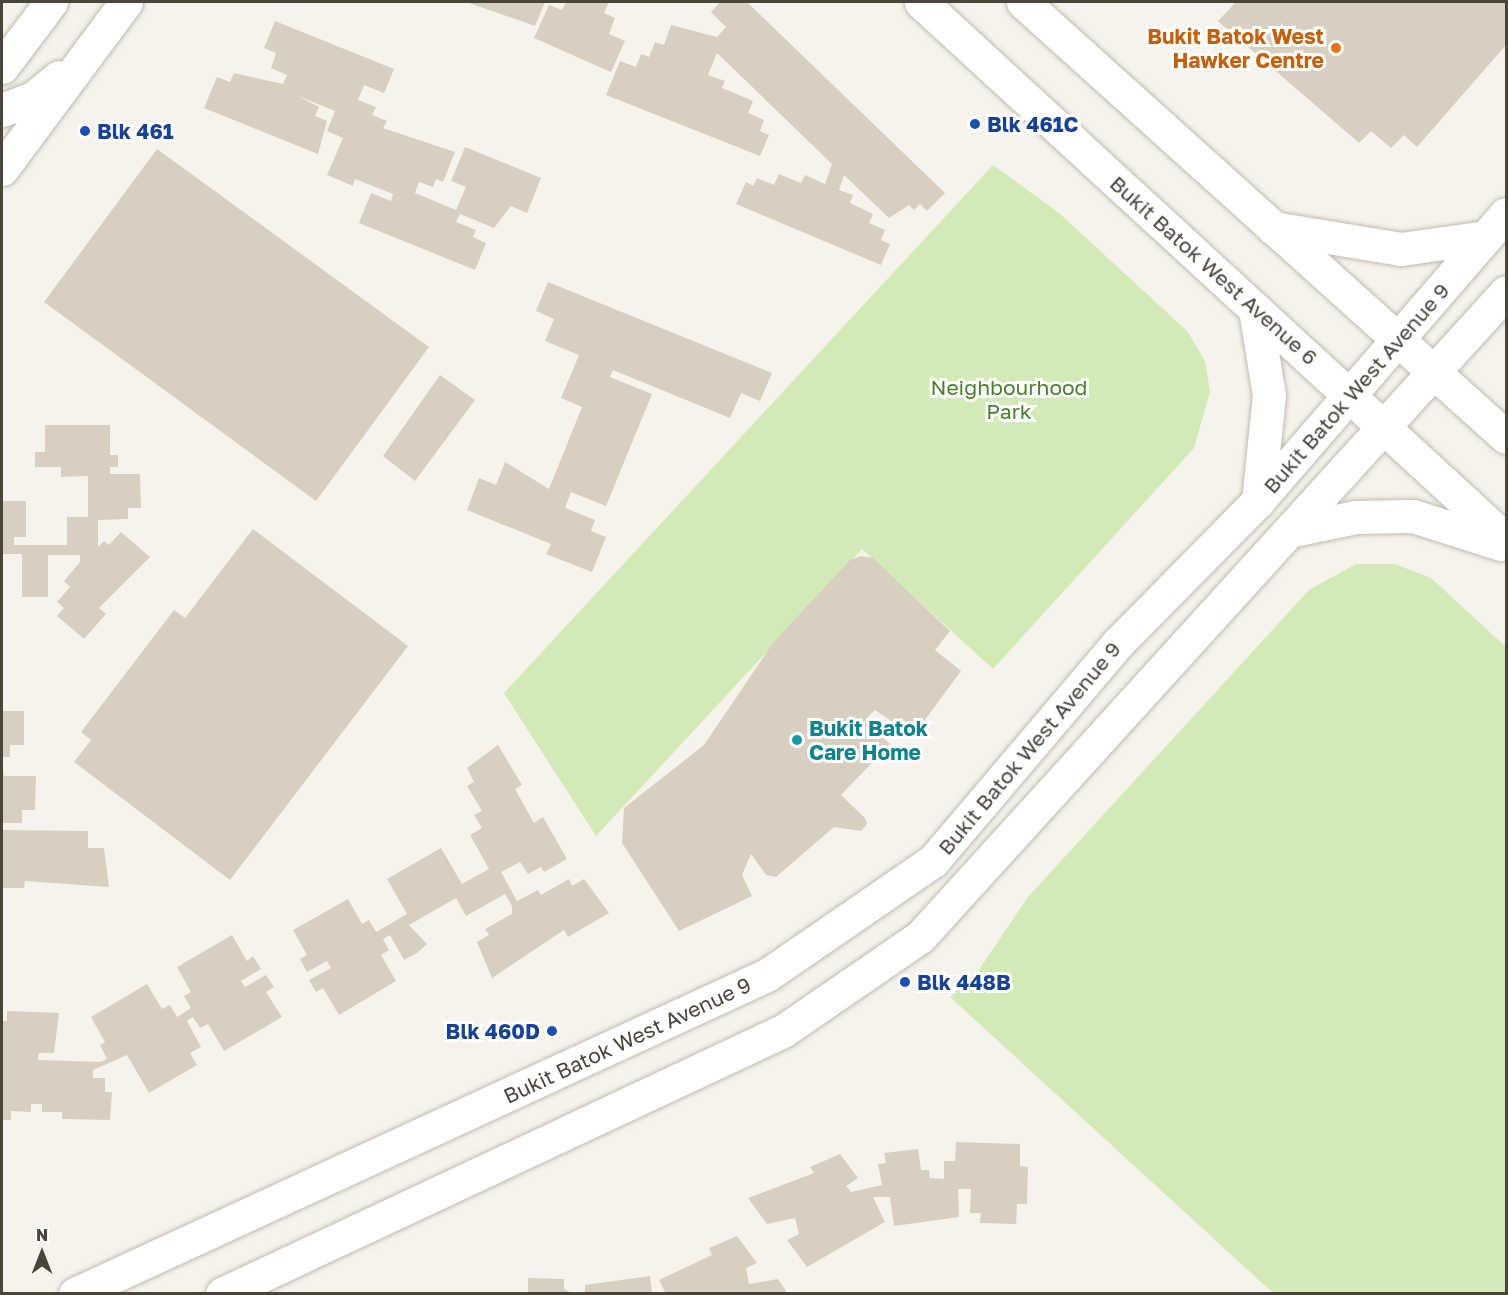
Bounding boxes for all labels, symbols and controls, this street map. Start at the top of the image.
place label: Bukit Batok West Hawker Centre [1147,23,1324,73]
marker: Bukit Batok West Hawker Centre [1329,41,1343,55]
place label: Blk 461C [987,111,1078,137]
marker: Blk 461C [968,117,982,131]
place label: Blk 461 [97,118,174,144]
marker: Blk 461 [78,124,92,138]
street label: Bukit Batok West Avenue 6 [1105,170,1323,370]
street label: Bukit Batok West Avenue 9 [1258,278,1454,498]
park label: Neighbourhood Park [930,374,1088,424]
street label: Bukit Batok West Avenue 9 [933,636,1125,860]
place label: Bukit Batok Care Home [809,715,928,765]
marker: Bukit Batok Care Home [790,733,804,747]
place label: Blk 448B [917,969,1011,995]
street label: Bukit Batok West Avenue 9 [499,972,755,1108]
marker: Blk 448B [898,975,912,989]
place label: Blk 460D [446,1018,540,1044]
marker: Blk 460D [545,1024,559,1038]
north arrow [12,1223,72,1283]
text: N [36,1225,48,1245]

